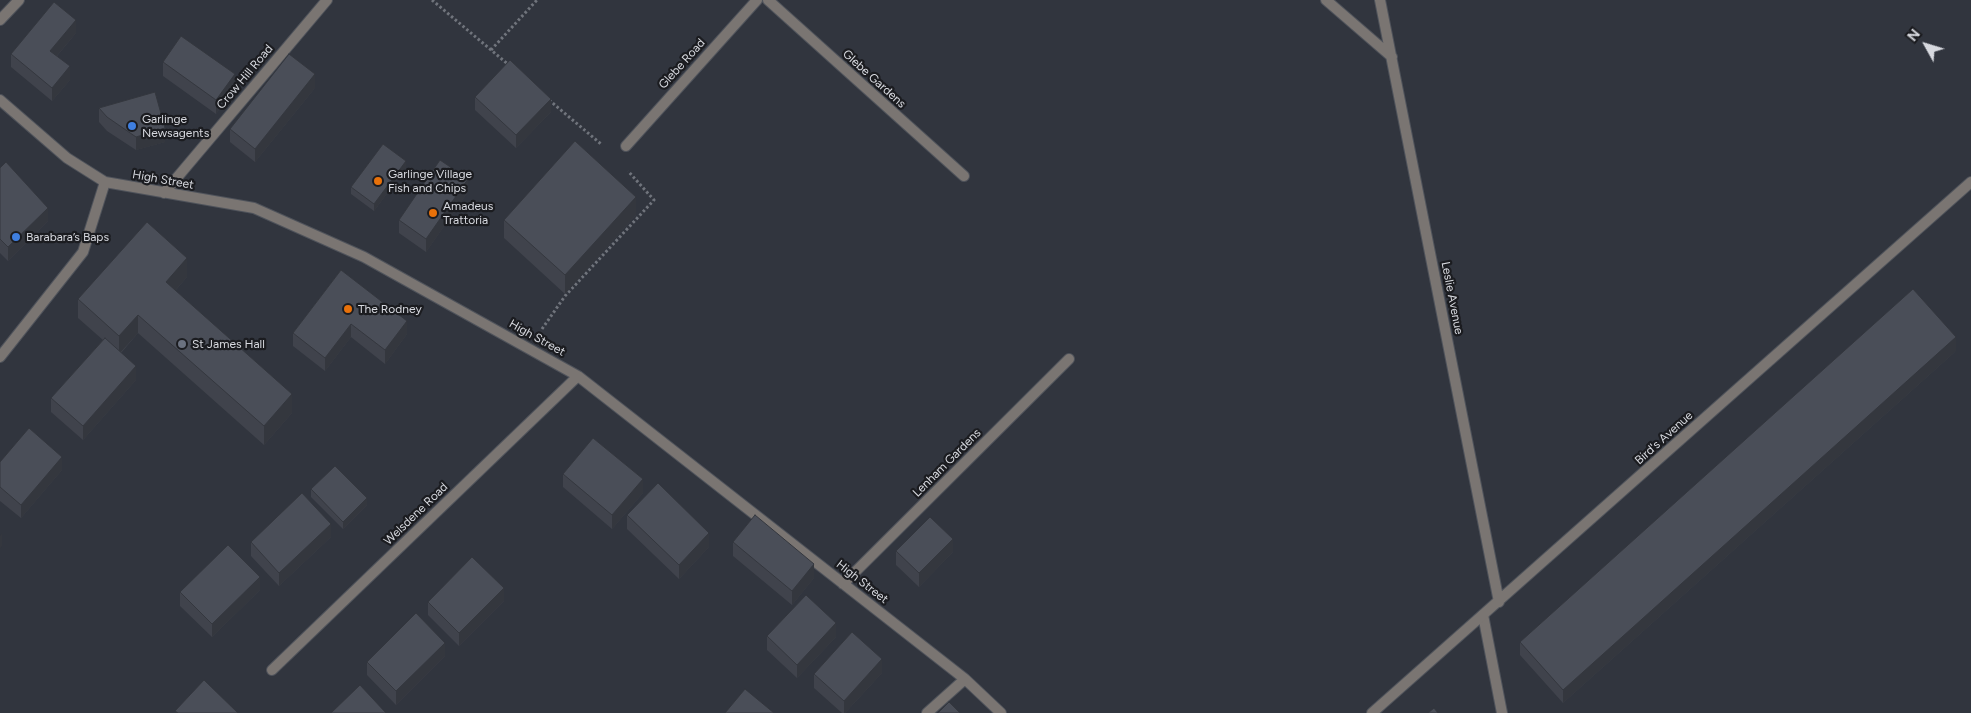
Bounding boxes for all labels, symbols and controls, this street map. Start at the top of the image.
north arrow [1901,20,1951,70]
text: N [1904,26,1924,45]
street label: Glebe Road [656,36,708,92]
street label: Crow Hill Road [214,42,276,112]
street label: Glebe Gardens [839,47,909,111]
place label: Garlinge Newsagents [142,112,209,140]
marker: Garlinge Newsagents [126,120,138,132]
place label: Garlinge Village Fish and Chips [388,167,472,195]
street label: High Street [131,168,195,192]
marker: Garlinge Village Fish and Chips [372,175,384,187]
place label: Amadeus Trattoria [443,199,493,227]
marker: Amadeus Trattoria [427,207,439,219]
place label: Barabara’s Baps [26,230,109,244]
marker: Barabara’s Baps [10,231,22,243]
street label: Leslie Avenue [1438,260,1466,336]
place label: The Rodney [358,302,422,316]
marker: The Rodney [342,303,354,315]
street label: High Street [506,317,568,359]
place label: St James Hall [192,337,265,351]
marker: St James Hall [176,338,188,350]
street label: Bird's Avenue [1632,408,1696,468]
street label: Lenham Gardens [910,426,984,500]
street label: Welsdene Road [381,480,451,548]
street label: High Street [833,557,891,607]

